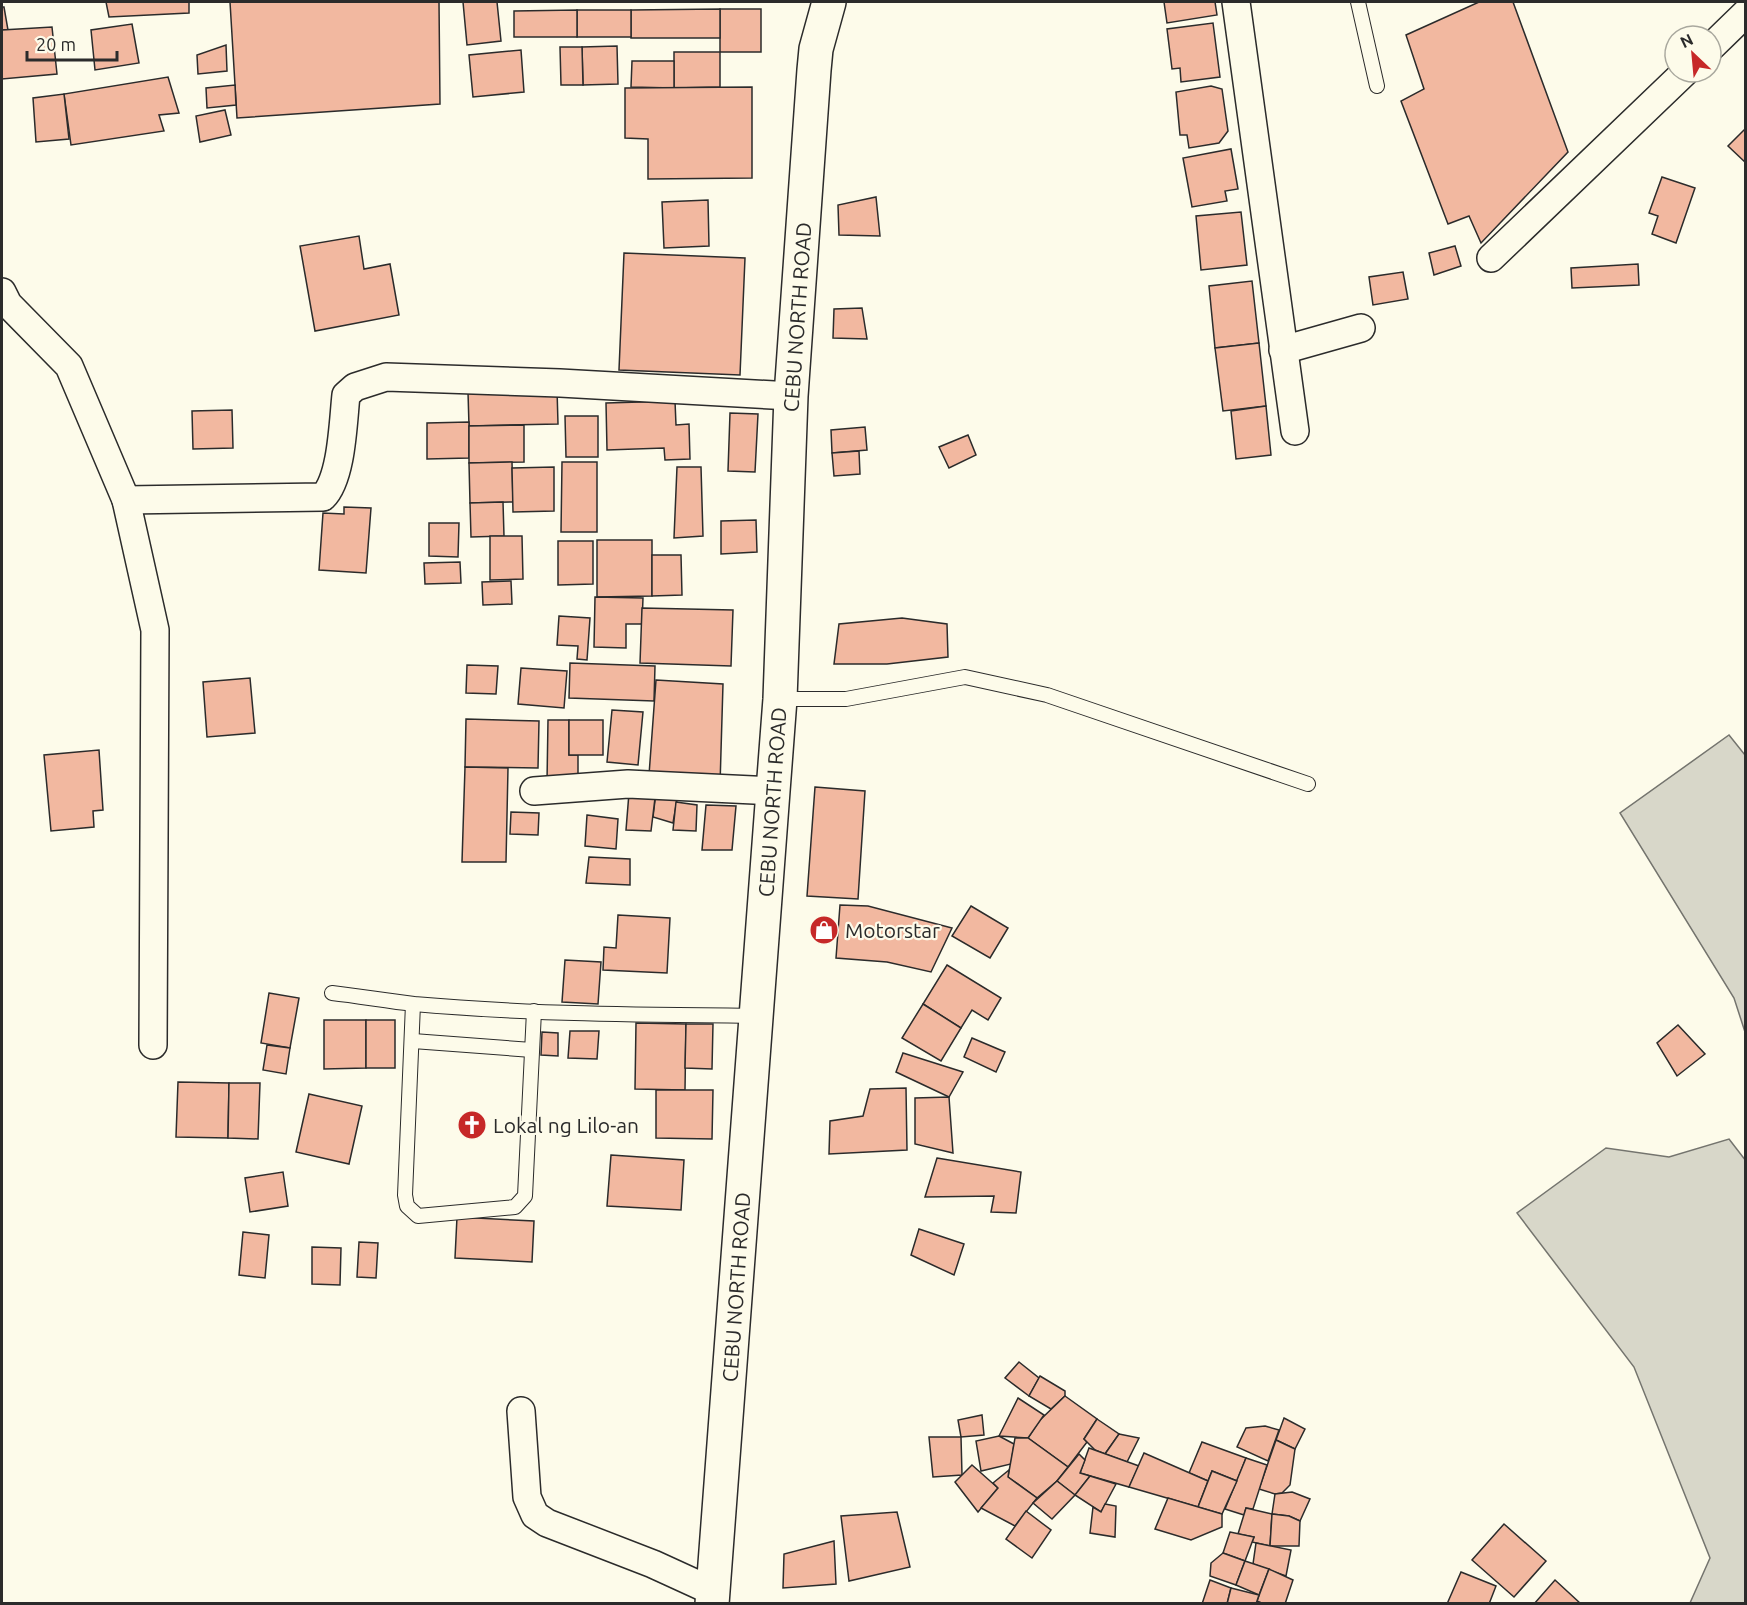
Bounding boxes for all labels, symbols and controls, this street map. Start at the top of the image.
scale bar [27,24,117,62]
north arrow [1663,24,1723,84]
text: N [1677,30,1696,51]
text: 20 m [36,34,76,54]
street label: CEBU NORTH ROAD [778,221,816,413]
street label: CEBU NORTH ROAD [753,706,791,898]
shop icon: Motorstar [808,914,840,946]
place label: Motorstar [845,918,940,942]
church icon: Lokal ng Lilo-an [456,1109,488,1141]
place label: Lokal ng Lilo-an [493,1113,639,1137]
street label: CEBU NORTH ROAD [717,1191,755,1383]

